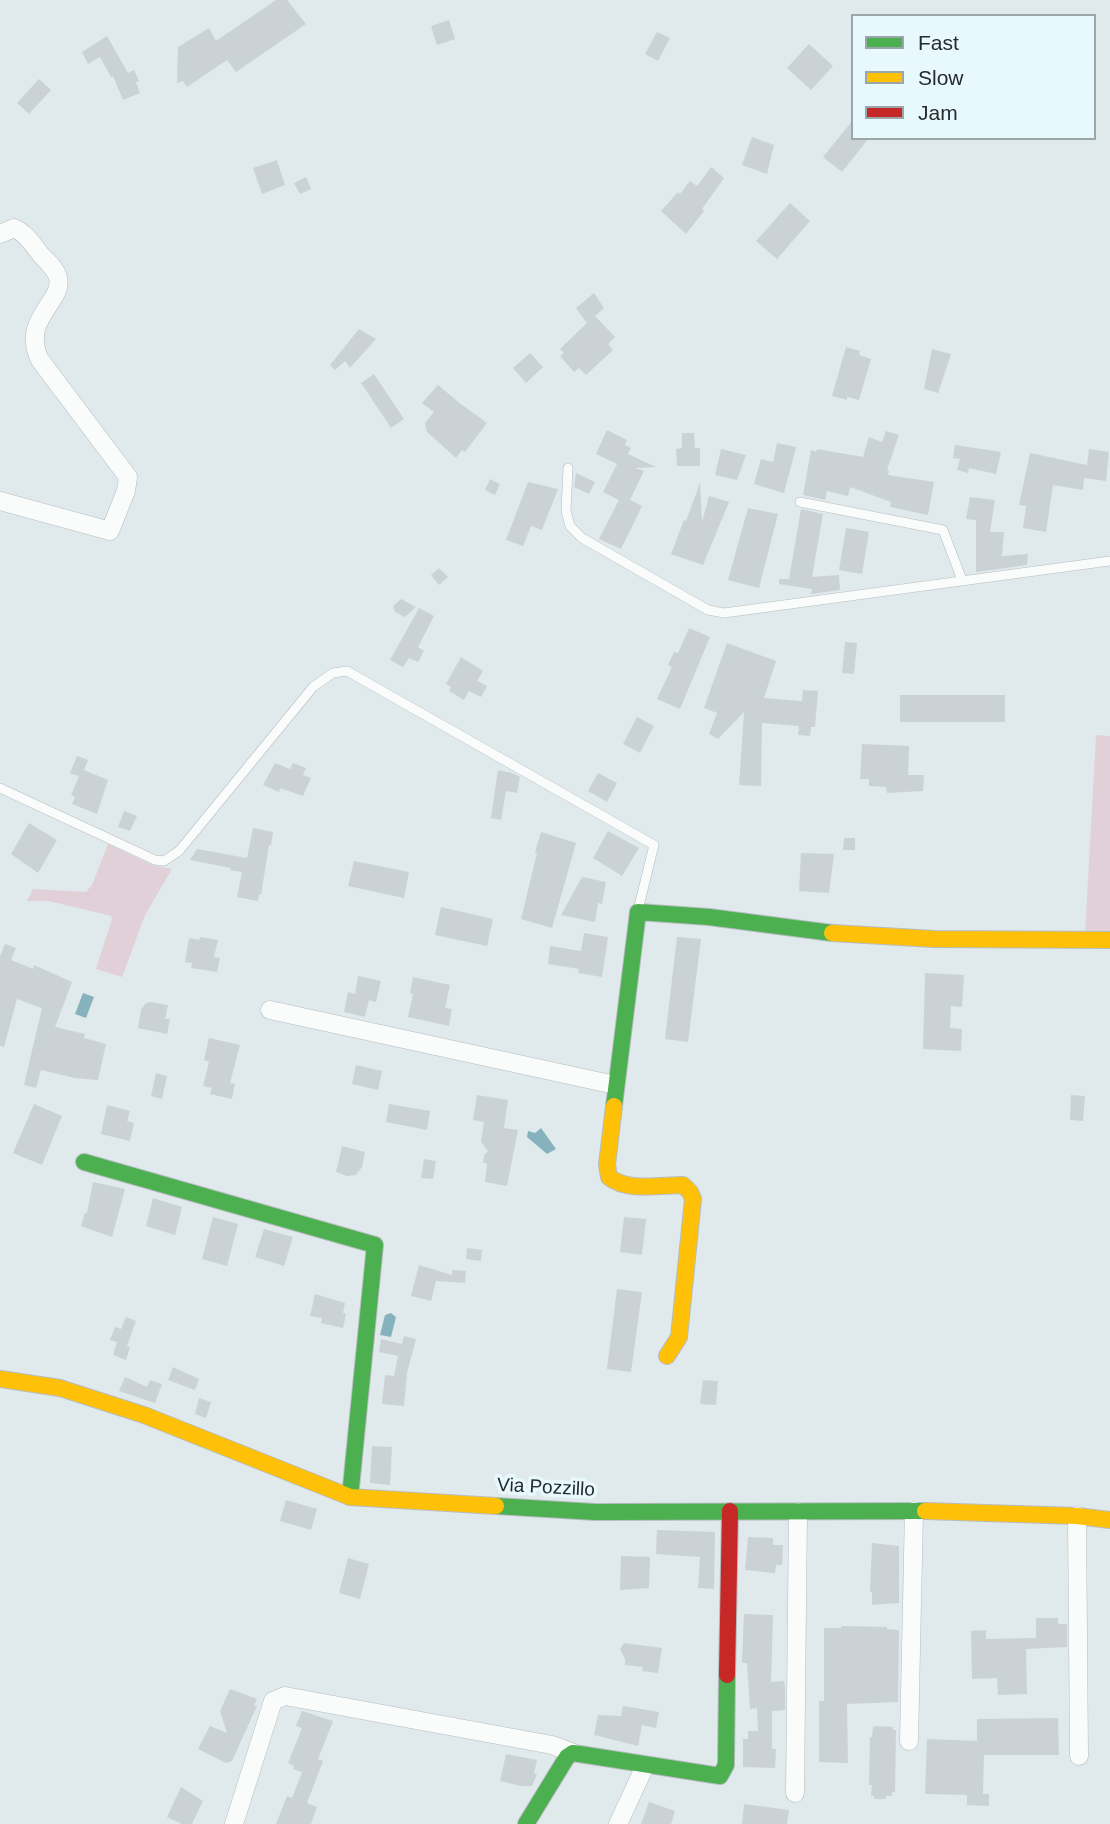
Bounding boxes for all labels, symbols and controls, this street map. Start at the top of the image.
legend [851,14,1096,140]
text: Fast [918,31,959,54]
text: Slow [918,66,964,89]
text: Jam [918,101,958,124]
street label: Via Pozzillo [497,1474,595,1502]

